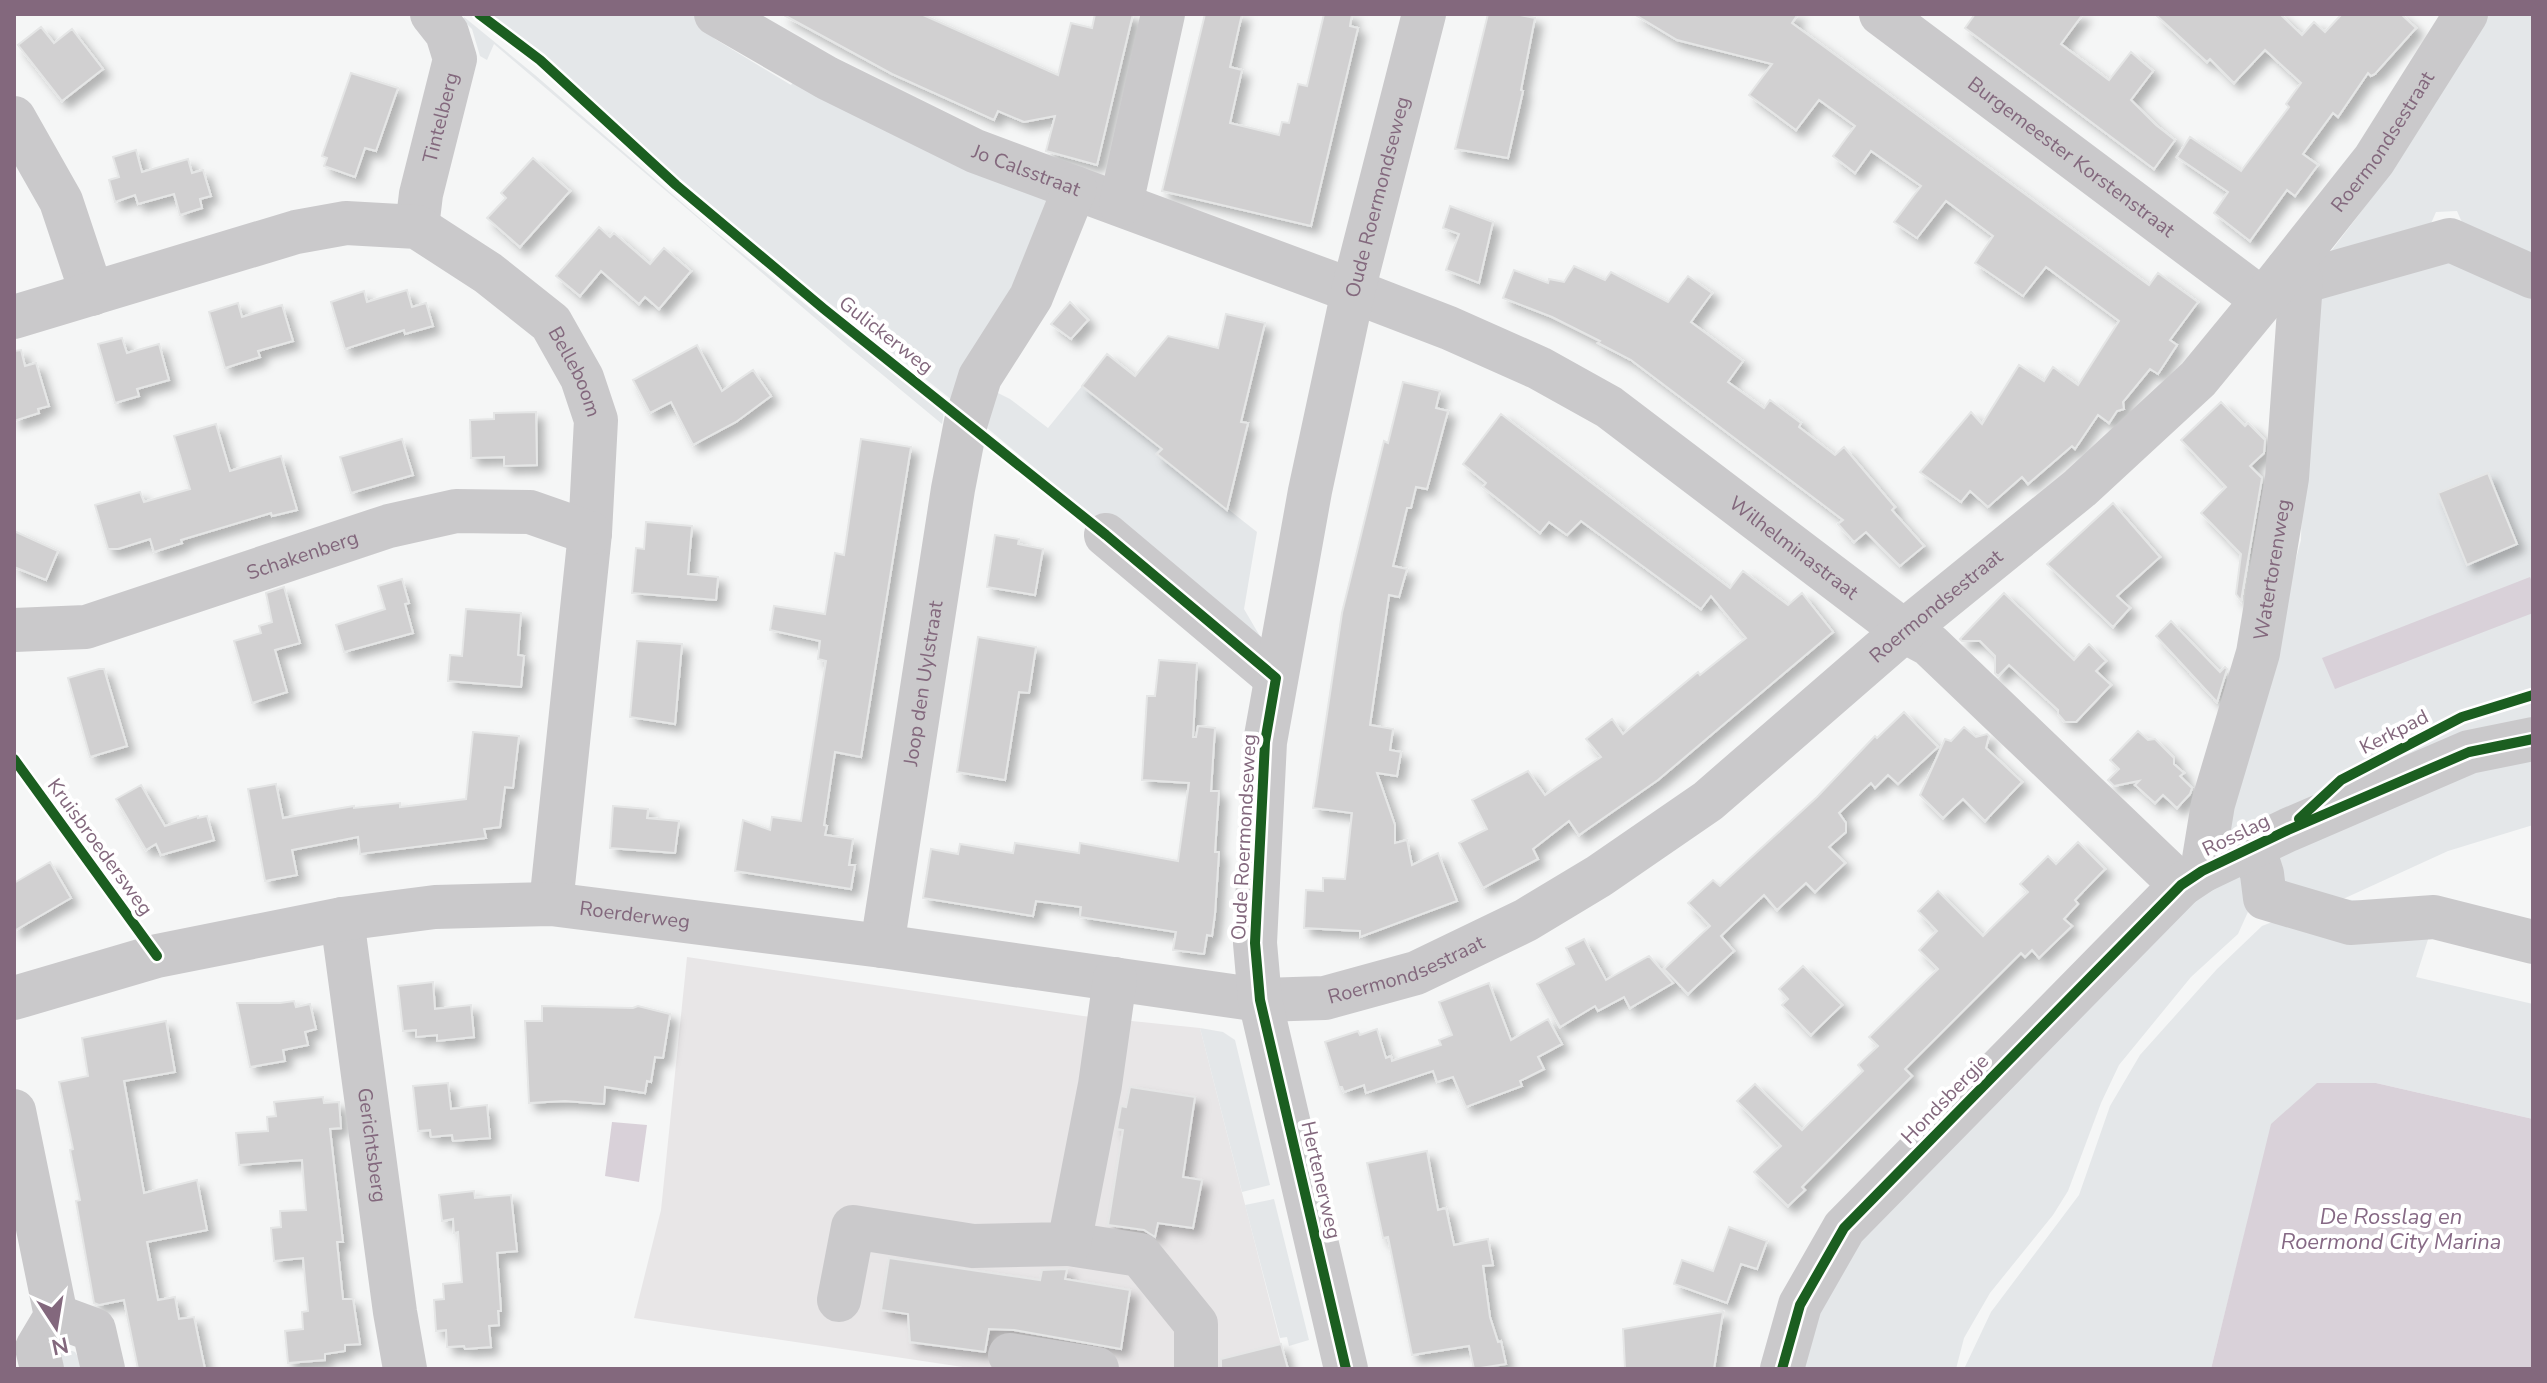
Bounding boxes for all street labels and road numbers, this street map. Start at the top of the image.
street label: Roermondsestraat [2325,65,2441,217]
street label: Tintelberg [416,69,465,166]
street label: Burgemeester Korstenstraat [1962,70,2182,244]
street label: Oude Roermondseweg [1338,94,1416,300]
street label: Jo Calsstraat [967,137,1085,203]
street label: Gulickerweg [833,290,939,380]
street label: Belleboom [542,321,608,420]
street label: Wilhelminastraat [1724,490,1865,606]
street label: Watertorenweg [2247,497,2297,642]
street label: Schakenberg [243,524,362,586]
street label: Roermondsestraat [1863,542,2009,669]
street label: Joop den Uylstraat [897,598,949,769]
street label: Kerkpad [2355,703,2433,761]
street label: Oude Roermondseweg [1225,733,1263,941]
street label: Kruisbroedersweg [41,773,159,921]
street label: Rosslag [2198,807,2274,863]
street label: Roerderweg [578,894,692,935]
street label: Roermondsestraat [1325,928,1490,1010]
street label: Hondsbergje [1895,1048,1995,1150]
street label: Gerichtsberg [351,1086,394,1204]
street label: Hertenerweg [1294,1119,1348,1241]

